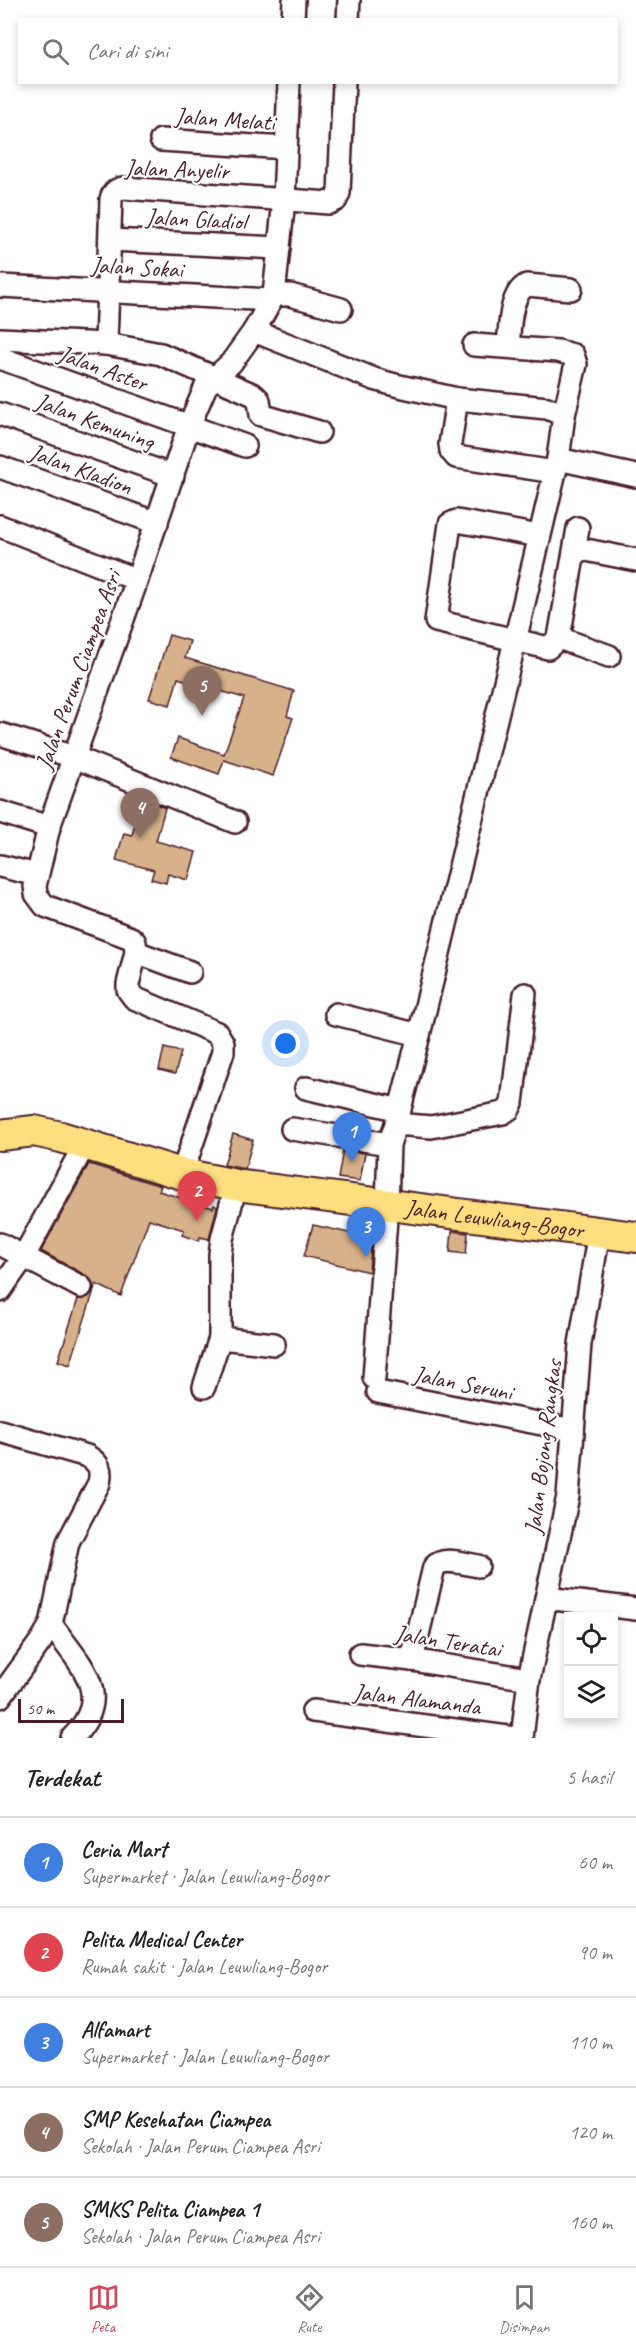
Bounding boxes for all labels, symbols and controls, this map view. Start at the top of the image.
search box [18,18,618,84]
icon: search [39,35,72,68]
text: Cari di sini [87,37,168,65]
street label: Jalan Melati [173,100,278,138]
street label: Jalan Anyelir [124,152,232,186]
street label: Jalan Gladiol [144,201,251,237]
street label: Jalan Sokai [89,250,186,285]
street label: Jalan Aster [53,338,154,399]
street label: Jalan Kemuning [31,385,160,457]
street label: Jalan Kladion [25,436,137,501]
street label: Jalan Perum Ciampea Asri [28,563,129,774]
pin: 5 [182,666,222,716]
pin: 4 [120,788,160,838]
your location [271,1029,300,1058]
pin: 1 [332,1112,372,1162]
pin: 2 [178,1172,216,1221]
street label: Jalan Leuwliang-Bogor [402,1192,588,1245]
pin: 3 [346,1208,386,1257]
street label: Jalan Bojong Rangkas [517,1356,569,1537]
street label: Jalan Seruni [410,1359,517,1408]
map controls [564,1612,618,1720]
button: locate [564,1612,618,1666]
street label: Jalan Teratai [392,1618,506,1665]
button: layers [564,1666,618,1720]
street label: Jalan Alamanda [351,1676,484,1722]
scale bar [18,1696,124,1724]
text: 50 m [27,1699,54,1719]
text: Terdekat [24,1761,100,1794]
text: 5 hasil [566,1765,612,1790]
text: Ceria Mart [81,1836,167,1864]
text: 1 [39,1850,48,1875]
text: 60 m [578,1850,612,1875]
text: Supermarket · Jalan Leuwliang-Bogor [81,1864,329,1889]
text: Pelita Medical Center [81,1926,242,1954]
text: 2 [39,1940,48,1965]
text: 90 m [578,1940,612,1965]
text: Rumah sakit · Jalan Leuwliang-Bogor [81,1954,327,1979]
text: Alfamart [81,2016,149,2044]
text: 3 [39,2030,48,2055]
text: 110 m [569,2030,612,2055]
text: Supermarket · Jalan Leuwliang-Bogor [81,2044,329,2069]
text: SMP Kesehatan Ciampea [81,2106,270,2134]
text: 4 [39,2120,48,2145]
text: 120 m [569,2120,612,2145]
text: Sekolah · Jalan Perum Ciampea Asri [81,2134,320,2159]
text: SMKS Pelita Ciampea 1 [81,2196,259,2224]
text: 5 [39,2210,48,2235]
text: 160 m [569,2210,612,2235]
text: Sekolah · Jalan Perum Ciampea Asri [81,2224,320,2249]
tab: Peta [87,2281,120,2337]
tab: Rute [293,2281,326,2337]
tab: Disimpan [499,2281,549,2337]

